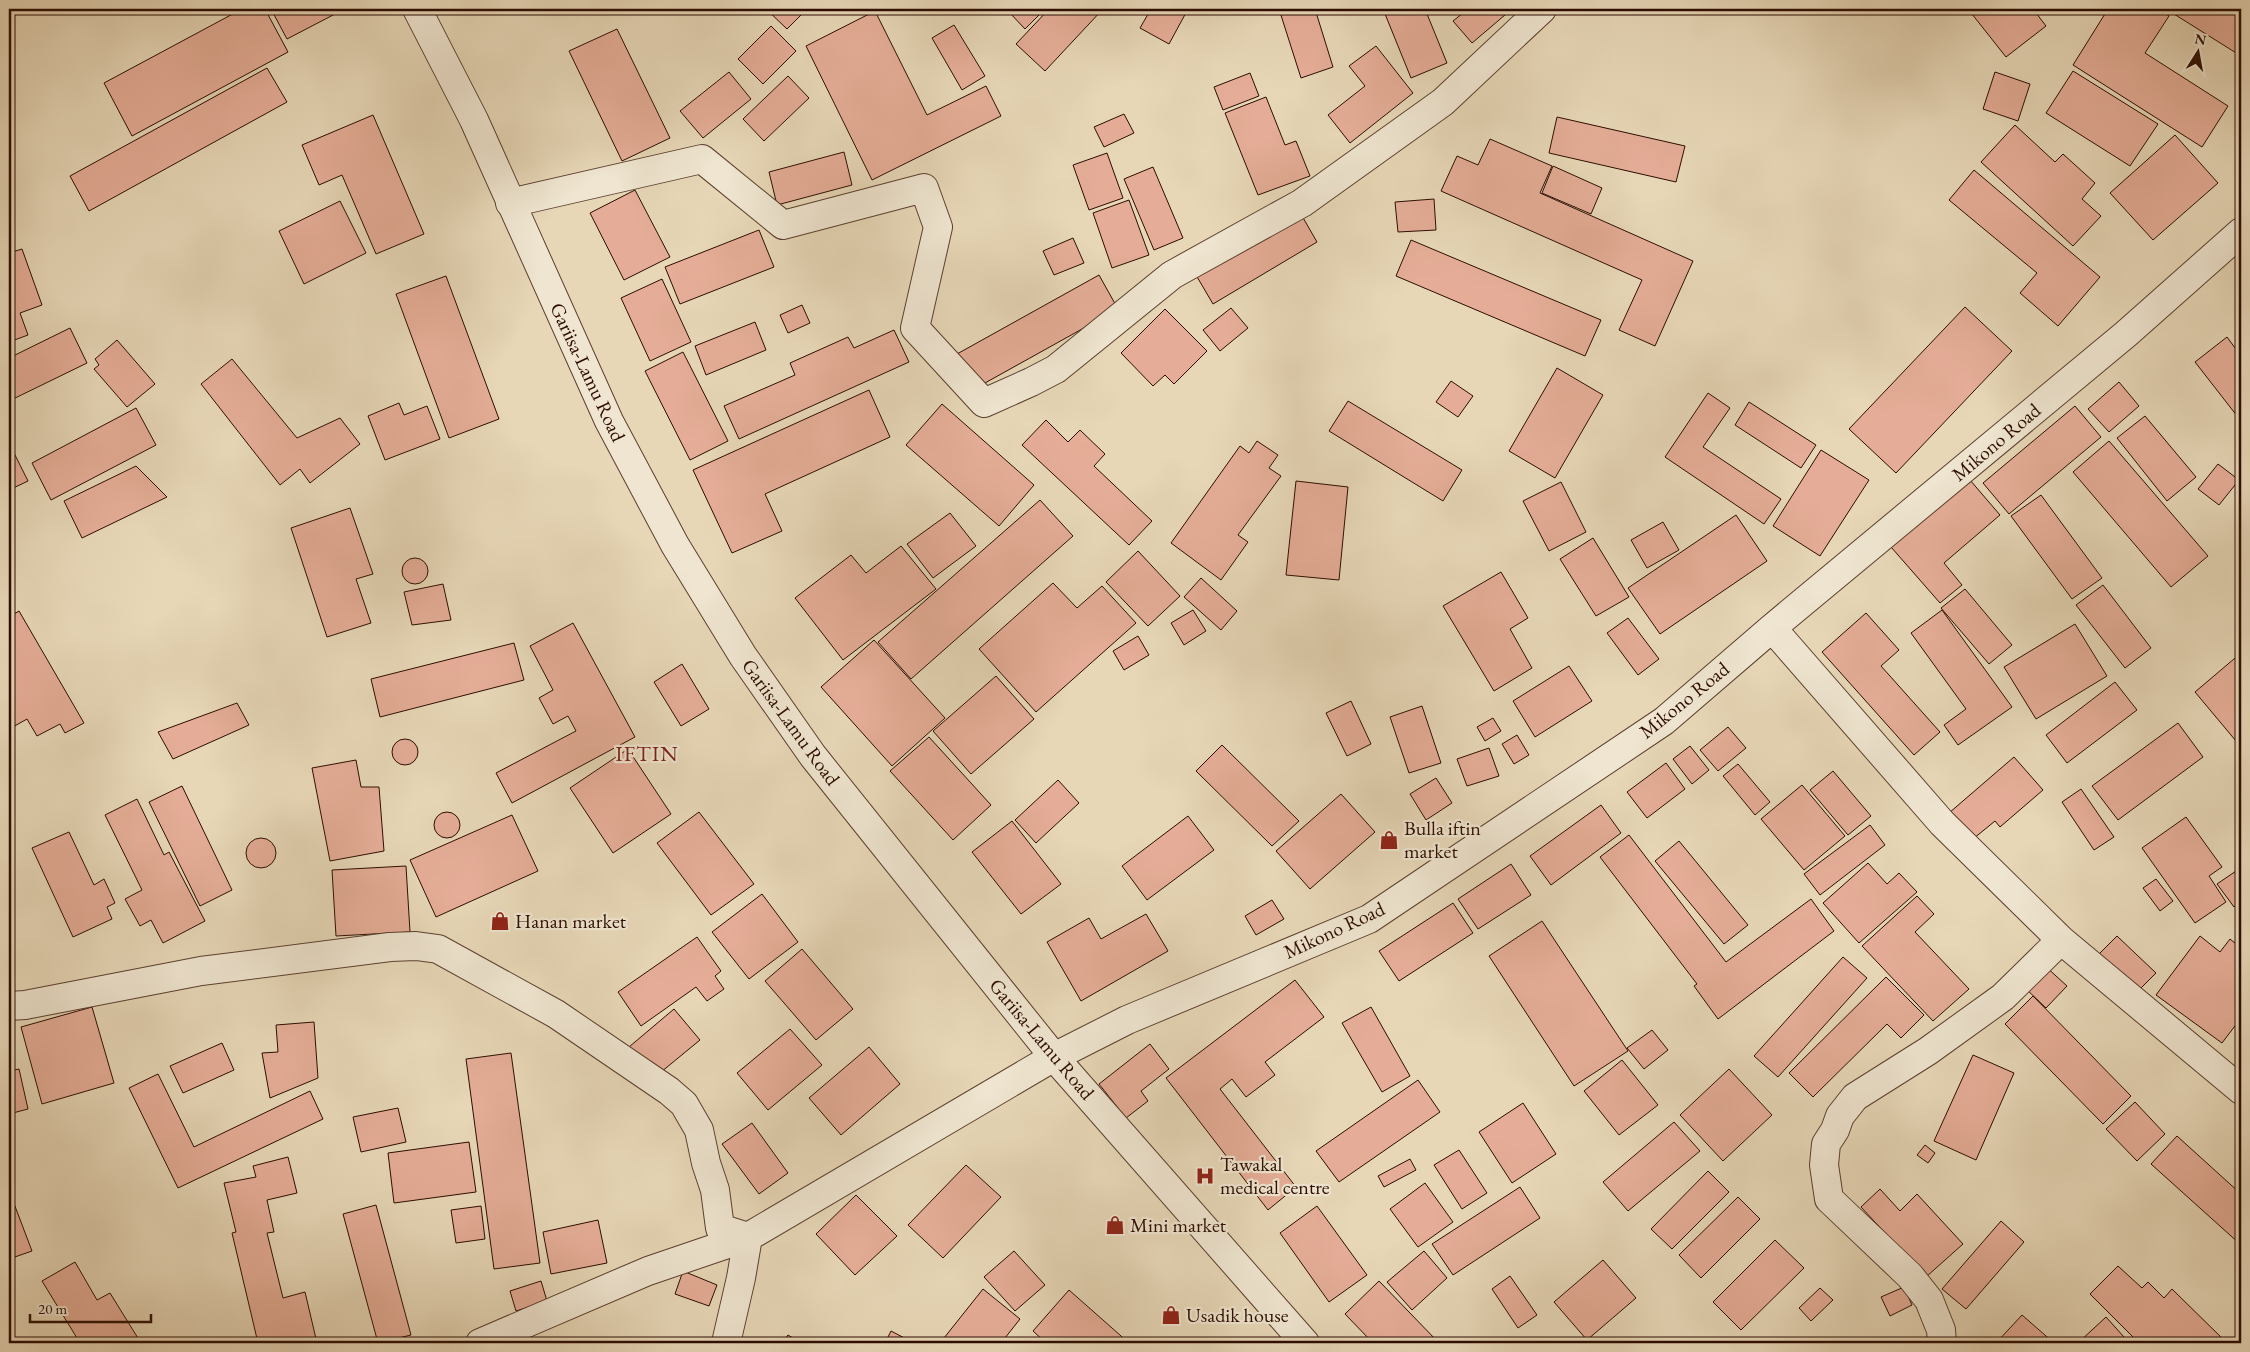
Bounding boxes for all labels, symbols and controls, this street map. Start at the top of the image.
north arrow [2172,28,2222,78]
text: N [2193,29,2208,49]
street label: Gariisa-Lamu Road [544,298,632,447]
street label: Mikono Road [1946,397,2047,487]
street label: Gariisa-Lamu Road [736,653,846,791]
street label: Mikono Road [1634,655,1735,744]
district label: IFTIN [615,739,679,768]
place label: Bulla iftin market [1404,815,1481,864]
shop icon: Bulla iftin market [1378,829,1400,851]
street label: Mikono Road [1279,895,1389,965]
place label: Hanan market [515,908,627,934]
shop icon: Hanan market [489,910,511,932]
street label: Gariisa-Lamu Road [984,973,1101,1106]
place label: Tawakal medical centre [1220,1151,1330,1200]
hospital icon: Tawakal medical centre [1194,1165,1216,1187]
place label: Mini market [1130,1212,1227,1238]
shop icon: Mini market [1104,1214,1126,1236]
scale bar [30,1292,151,1324]
text: 20 m [38,1299,67,1318]
place label: Usadik house [1186,1302,1289,1328]
shop icon: Usadik house [1160,1304,1182,1326]

